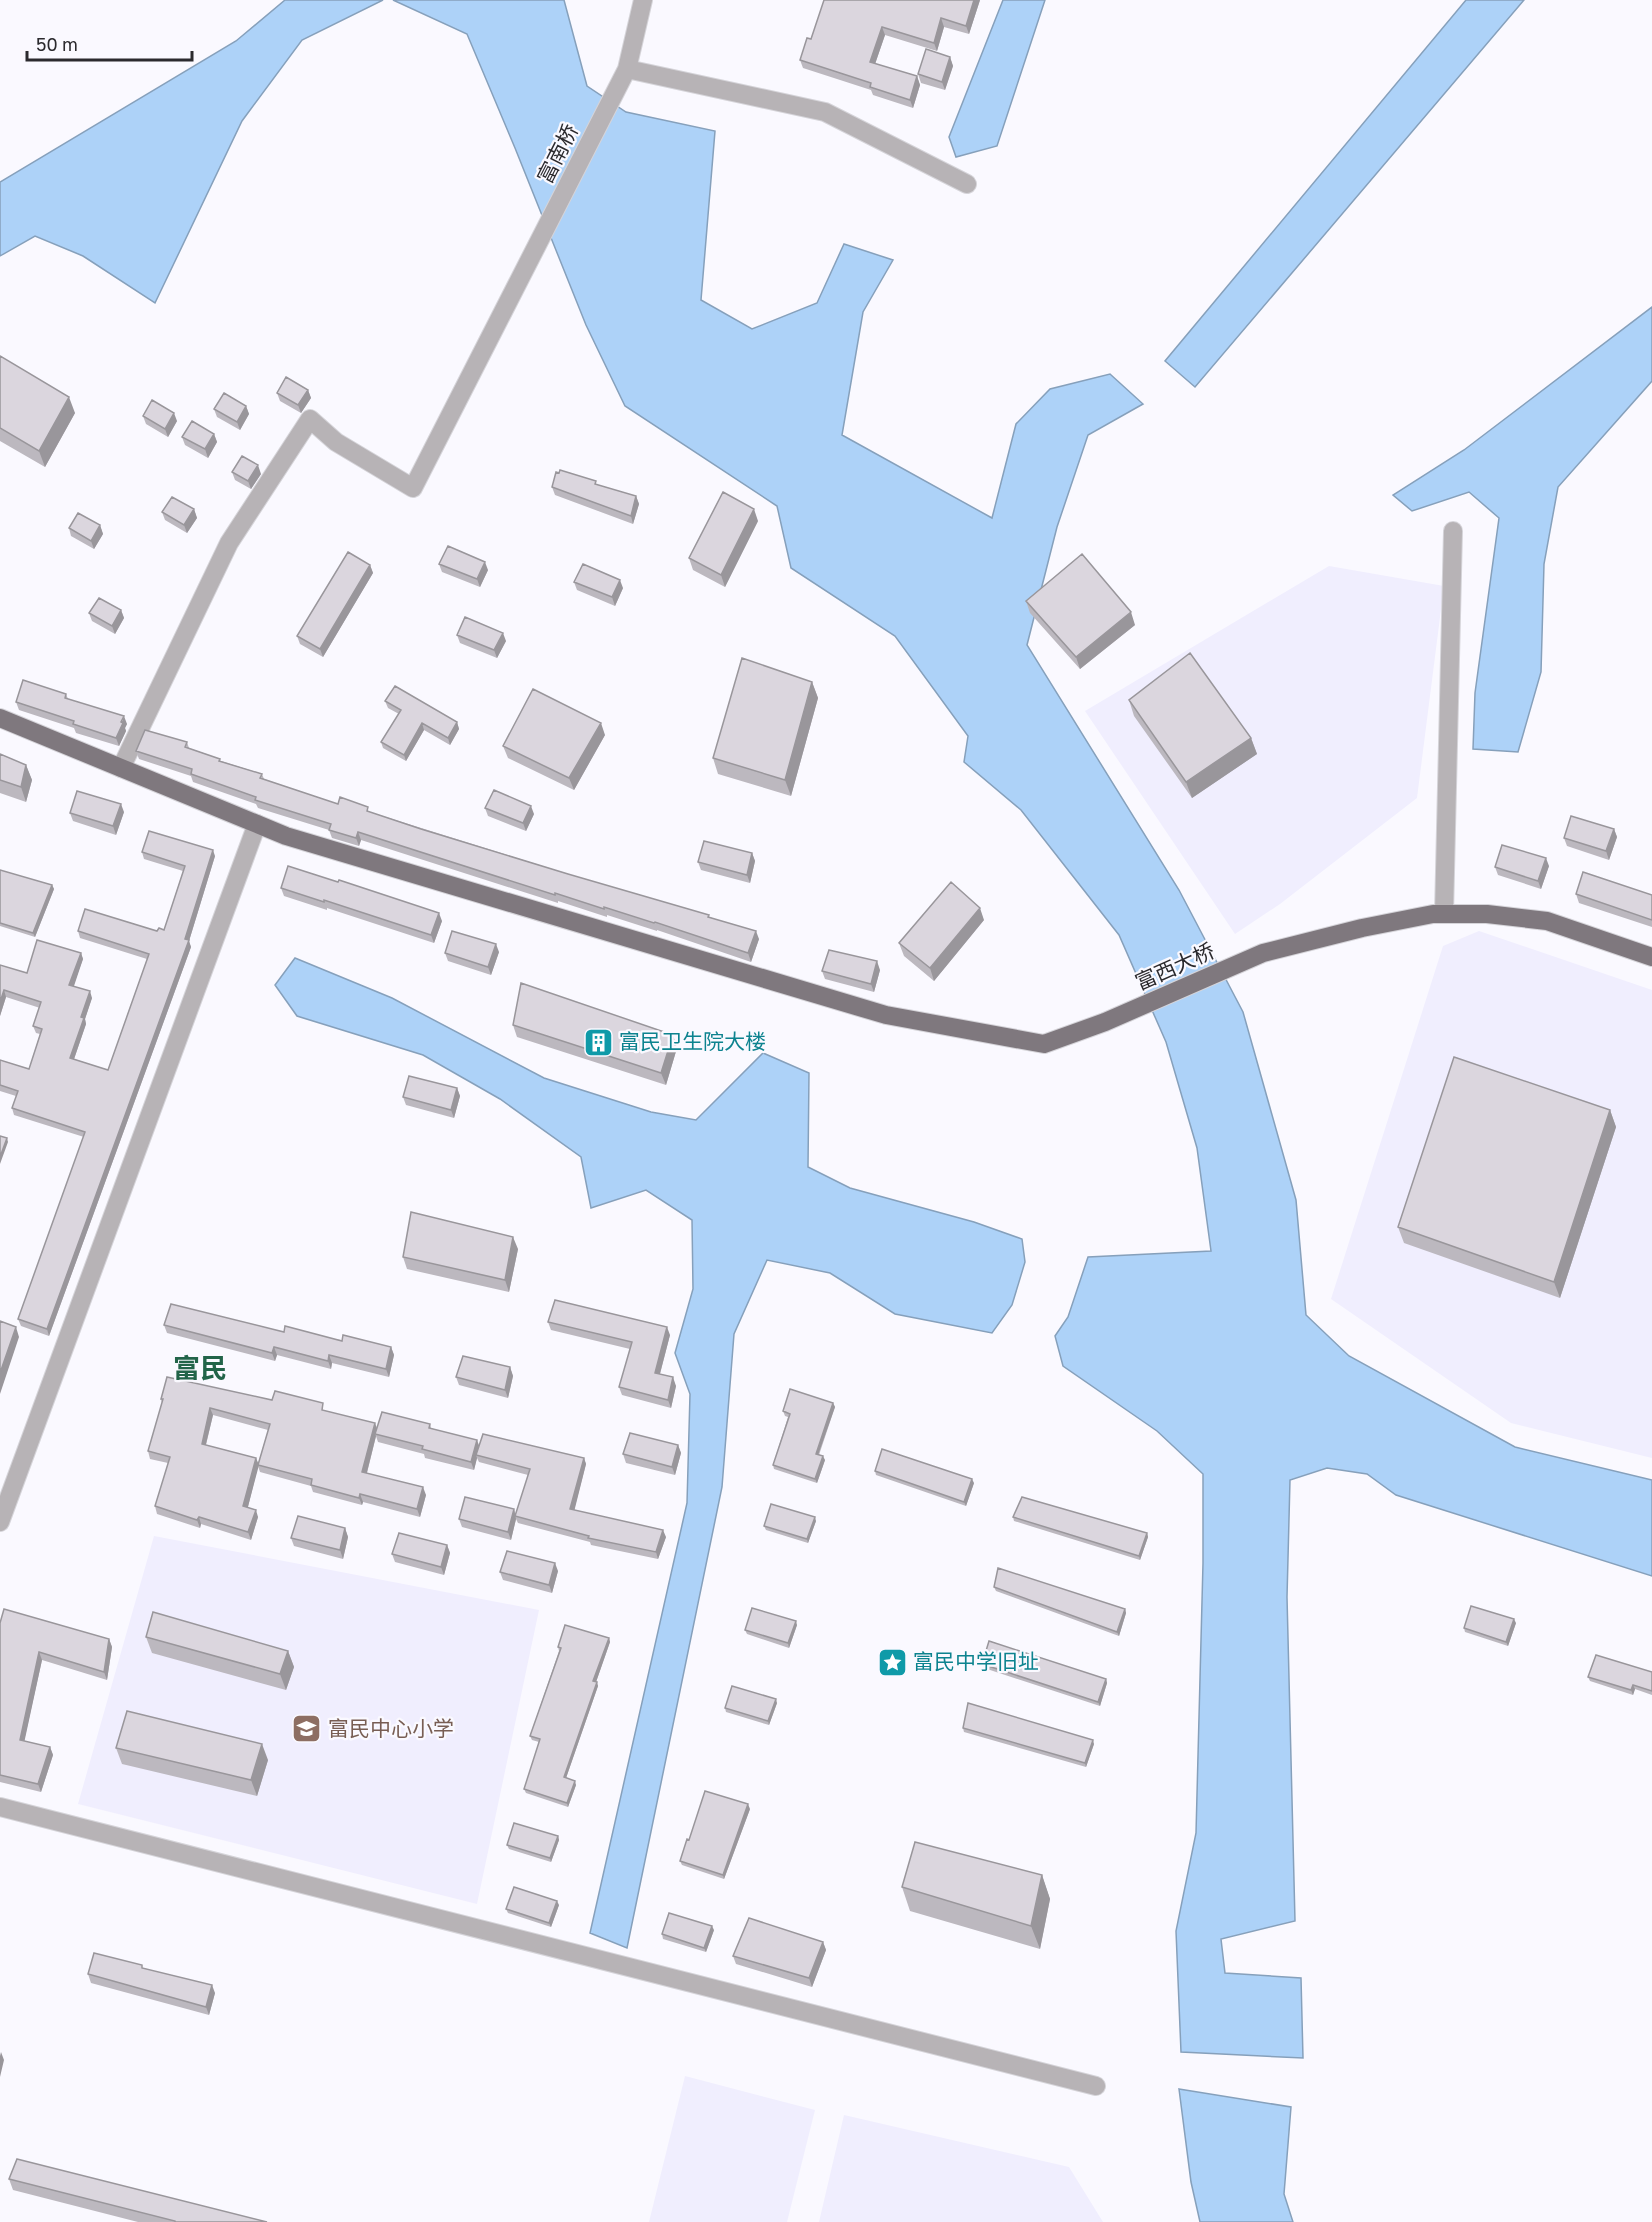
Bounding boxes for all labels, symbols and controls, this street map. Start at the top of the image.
scale bar [27,24,192,62]
text: 50 m [36,33,78,55]
street label: 富南桥 [531,120,583,188]
street label: 富西大桥 [1131,937,1218,995]
building icon: 富民卫生院大楼 [582,1026,614,1058]
place label: 富民卫生院大楼 [619,1028,766,1054]
district label: 富民 [173,1352,227,1384]
place icon: 富民中学旧址 [876,1646,908,1678]
place label: 富民中学旧址 [913,1648,1039,1674]
school or university icon: 富民中心小学 [291,1713,323,1745]
place label: 富民中心小学 [328,1715,454,1741]

